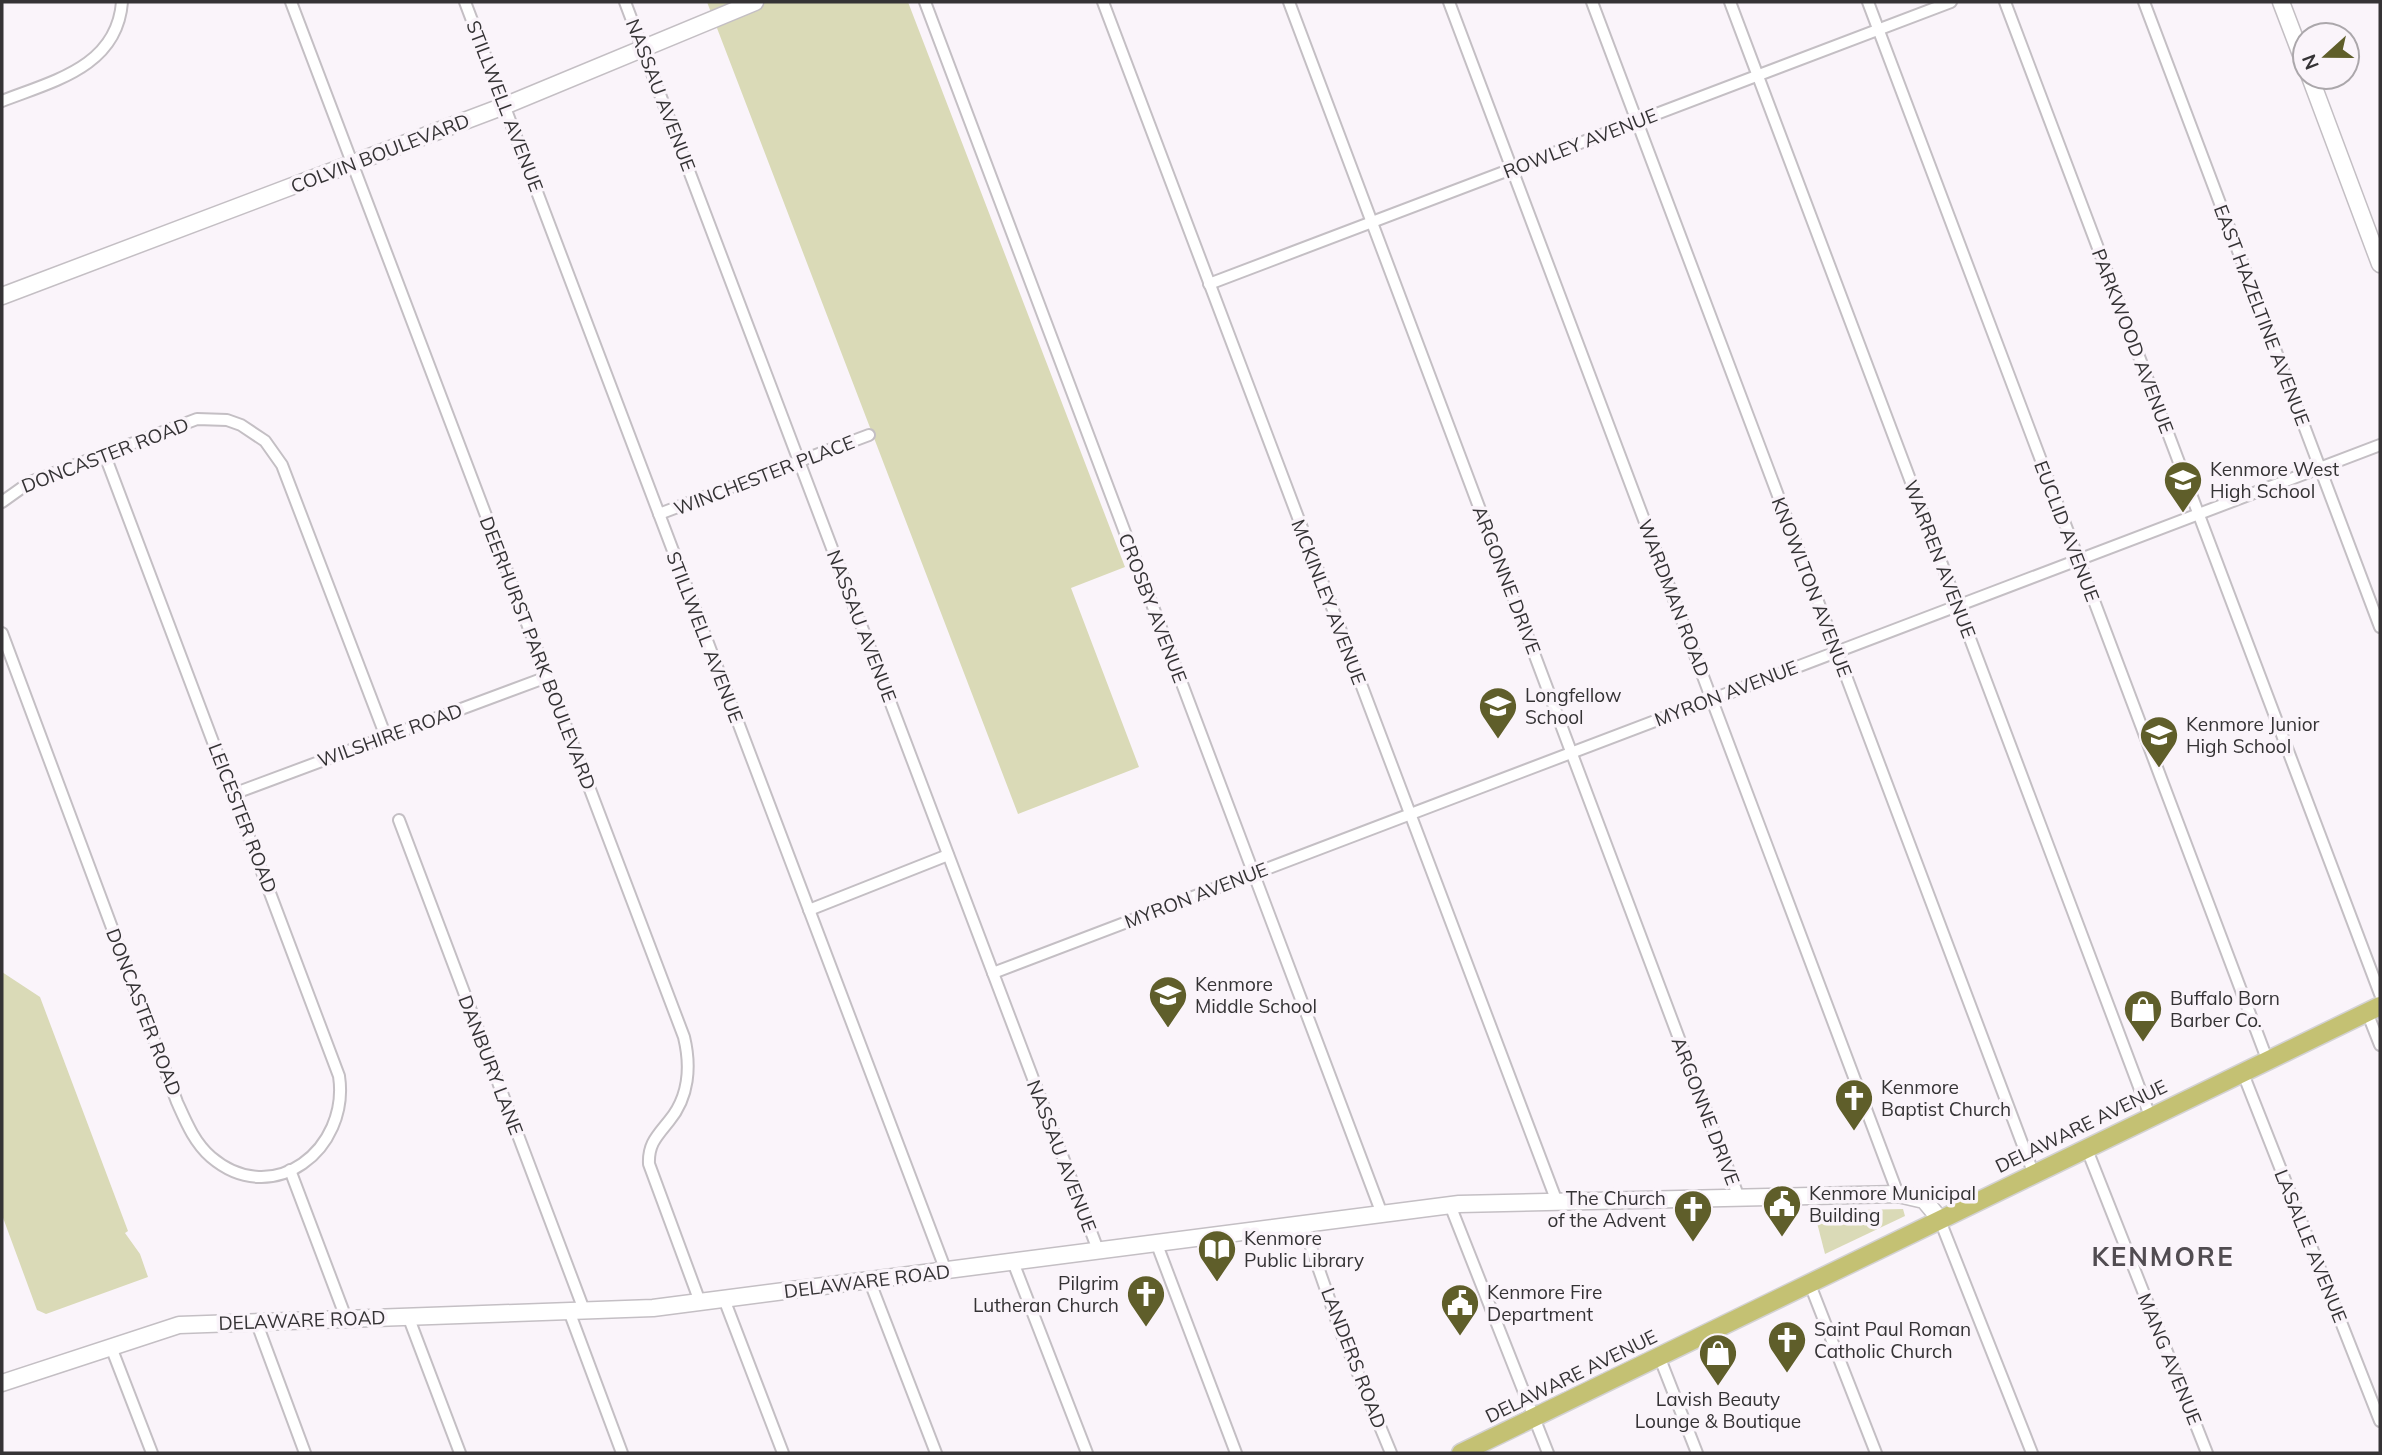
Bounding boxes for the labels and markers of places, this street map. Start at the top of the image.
place label: Kenmore West High School [2210,457,2340,503]
school or university icon: Kenmore West High School [2162,459,2204,514]
place label: Longfellow School [1525,683,1621,729]
school or university icon: Longfellow School [1477,685,1519,740]
place label: Kenmore Junior High School [2186,712,2320,758]
school or university icon: Kenmore Junior High School [2138,714,2180,769]
place label: Kenmore Middle School [1195,972,1317,1018]
school or university icon: Kenmore Middle School [1147,974,1189,1029]
place label: Buffalo Born Barber Co. [2170,986,2280,1032]
shop icon: Buffalo Born Barber Co. [2122,988,2164,1043]
place label: Kenmore Baptist Church [1881,1075,2011,1121]
church icon: Kenmore Baptist Church [1833,1077,1875,1132]
place label: Kenmore Municipal Building [1809,1181,1976,1227]
public building icon: Kenmore Municipal Building [1761,1183,1803,1238]
place label: The Church of the Advent [1547,1186,1666,1232]
church icon: The Church of the Advent [1672,1188,1714,1243]
place label: Kenmore Public Library [1244,1226,1364,1272]
library icon: Kenmore Public Library [1196,1228,1238,1283]
place label: Pilgrim Lutheran Church [973,1271,1119,1317]
church icon: Pilgrim Lutheran Church [1125,1273,1167,1328]
place label: Kenmore Fire Department [1487,1280,1602,1326]
public building icon: Kenmore Fire Department [1439,1282,1481,1337]
place label: Saint Paul Roman Catholic Church [1814,1317,1971,1363]
church icon: Saint Paul Roman Catholic Church [1766,1319,1808,1374]
shop icon: Lavish Beauty Lounge & Boutique [1697,1332,1739,1387]
place label: Lavish Beauty Lounge & Boutique [1635,1387,1801,1433]

